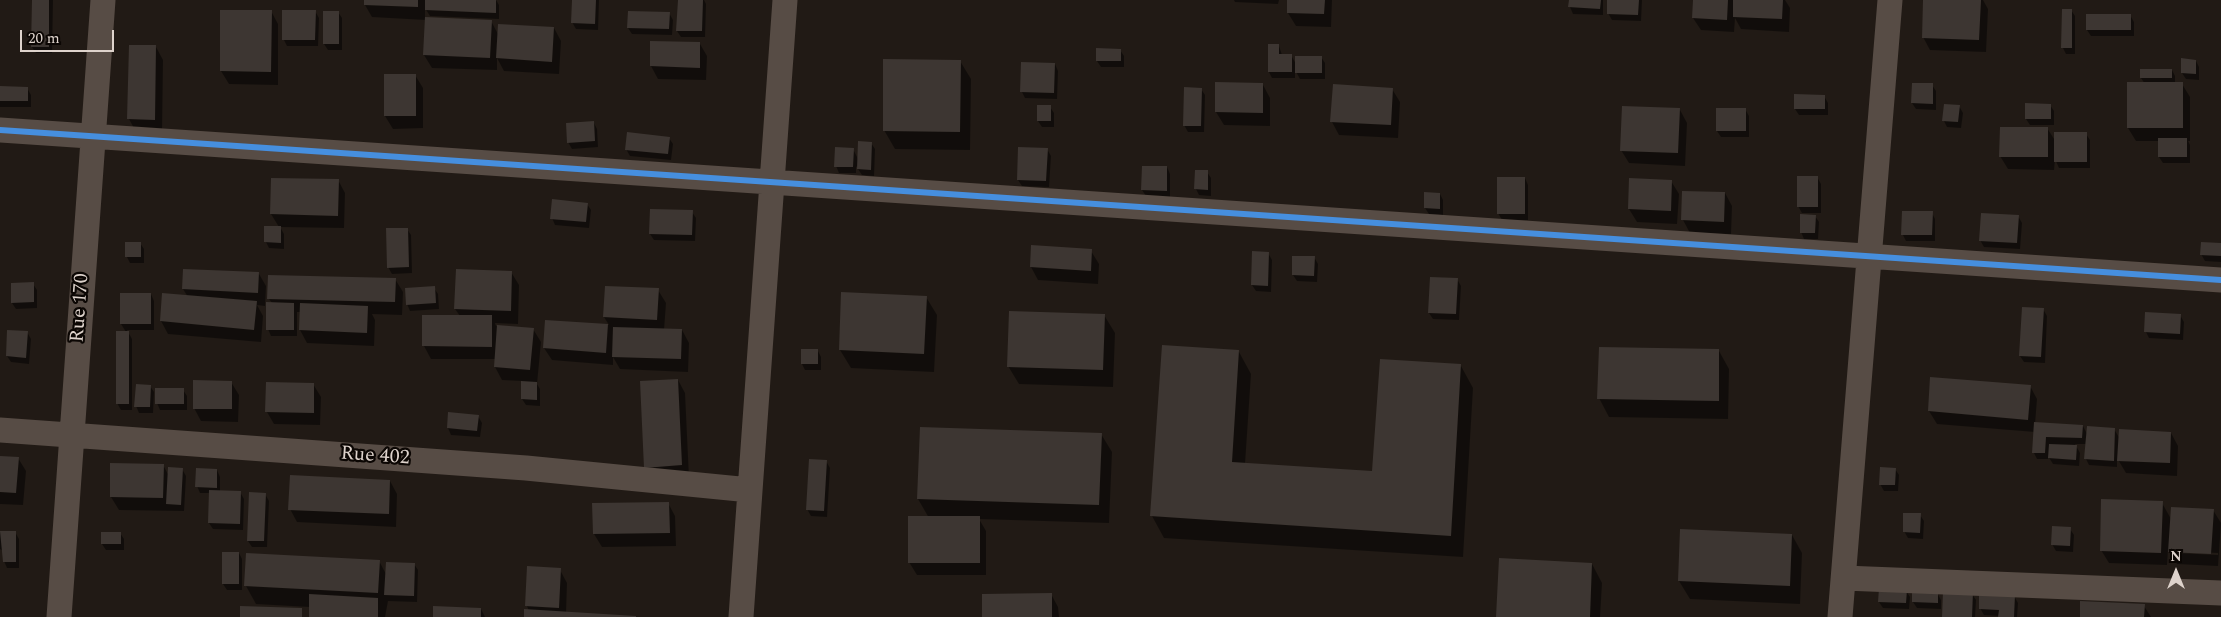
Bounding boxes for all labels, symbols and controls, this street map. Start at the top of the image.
scale bar [22,20,116,52]
text: 20 m [28,27,60,50]
street label: Rue 170 [67,273,95,343]
street label: Rue 402 [340,443,410,471]
text: N [2170,546,2182,567]
north arrow [2151,547,2201,597]

